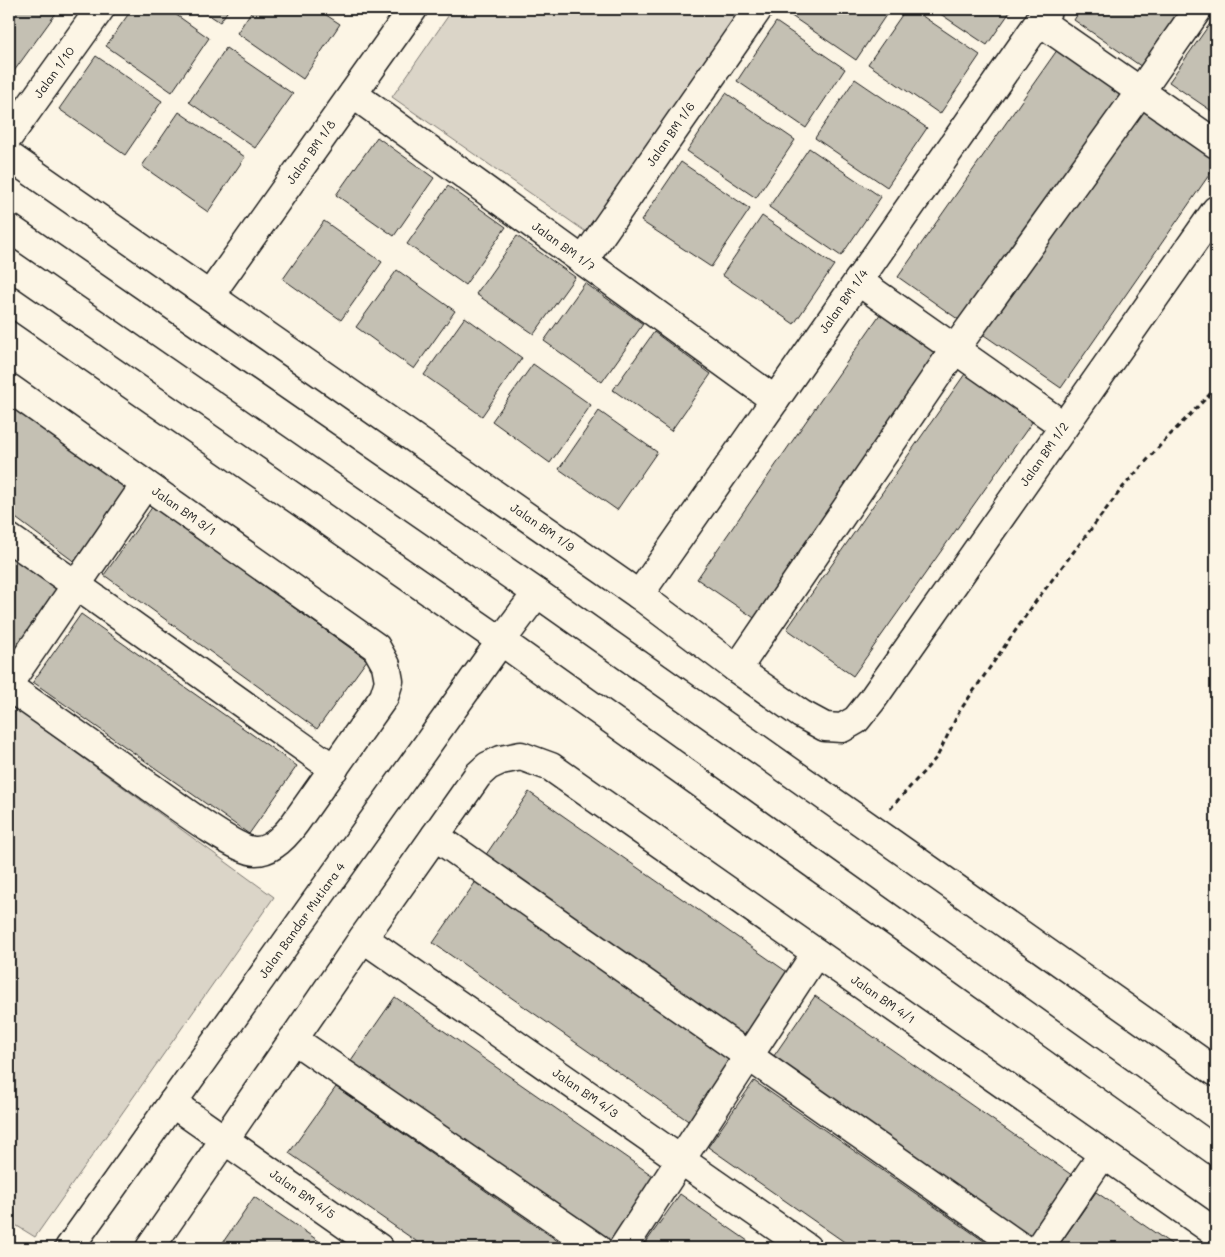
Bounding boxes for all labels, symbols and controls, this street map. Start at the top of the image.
street label: Jalan 1/10 [30,43,78,101]
street label: Jalan BM 1/6 [642,99,698,169]
street label: Jalan BM 1/8 [282,117,339,187]
street label: Jalan BM 1/7 [529,218,599,274]
street label: Jalan BM 1/4 [815,266,871,336]
street label: Jalan BM 1/2 [1016,419,1071,489]
street label: Jalan BM 3/1 [149,483,220,539]
street label: Jalan BM 1/9 [508,499,578,555]
street label: Jalan Bandar Mutiara 4 [255,859,348,981]
street label: Jalan BM 4/1 [848,971,919,1027]
street label: Jalan BM 4/3 [550,1064,622,1121]
street label: Jalan BM 4/5 [267,1165,339,1222]

